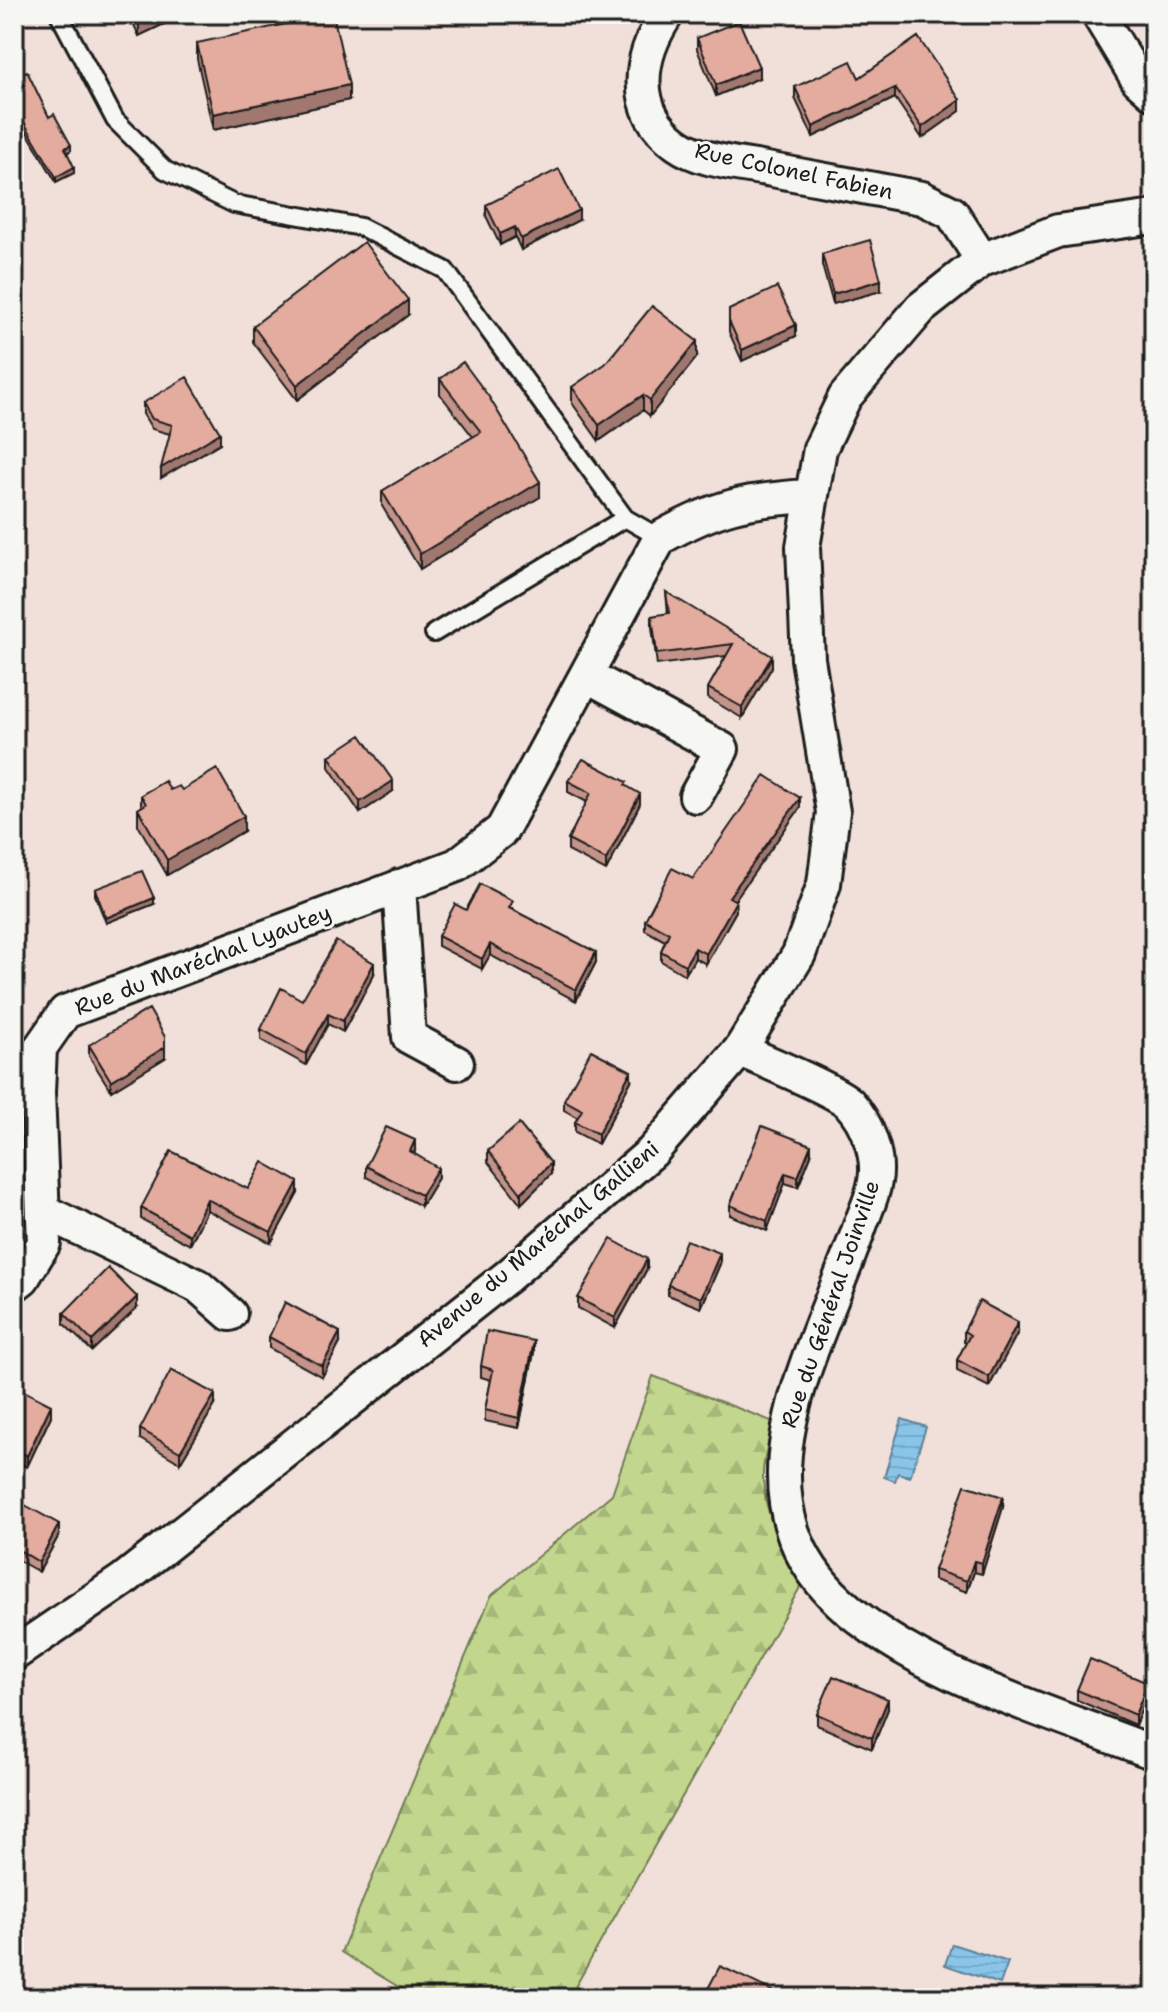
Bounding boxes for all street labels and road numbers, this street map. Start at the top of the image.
street label: Rue Colonel Fabien [692,136,896,206]
street label: Rue du Maréchal Lyautey [71,898,335,1022]
street label: Avenue du Maréchal Gallieni [411,1134,665,1354]
street label: Rue du Général Joinville [774,1176,886,1432]

